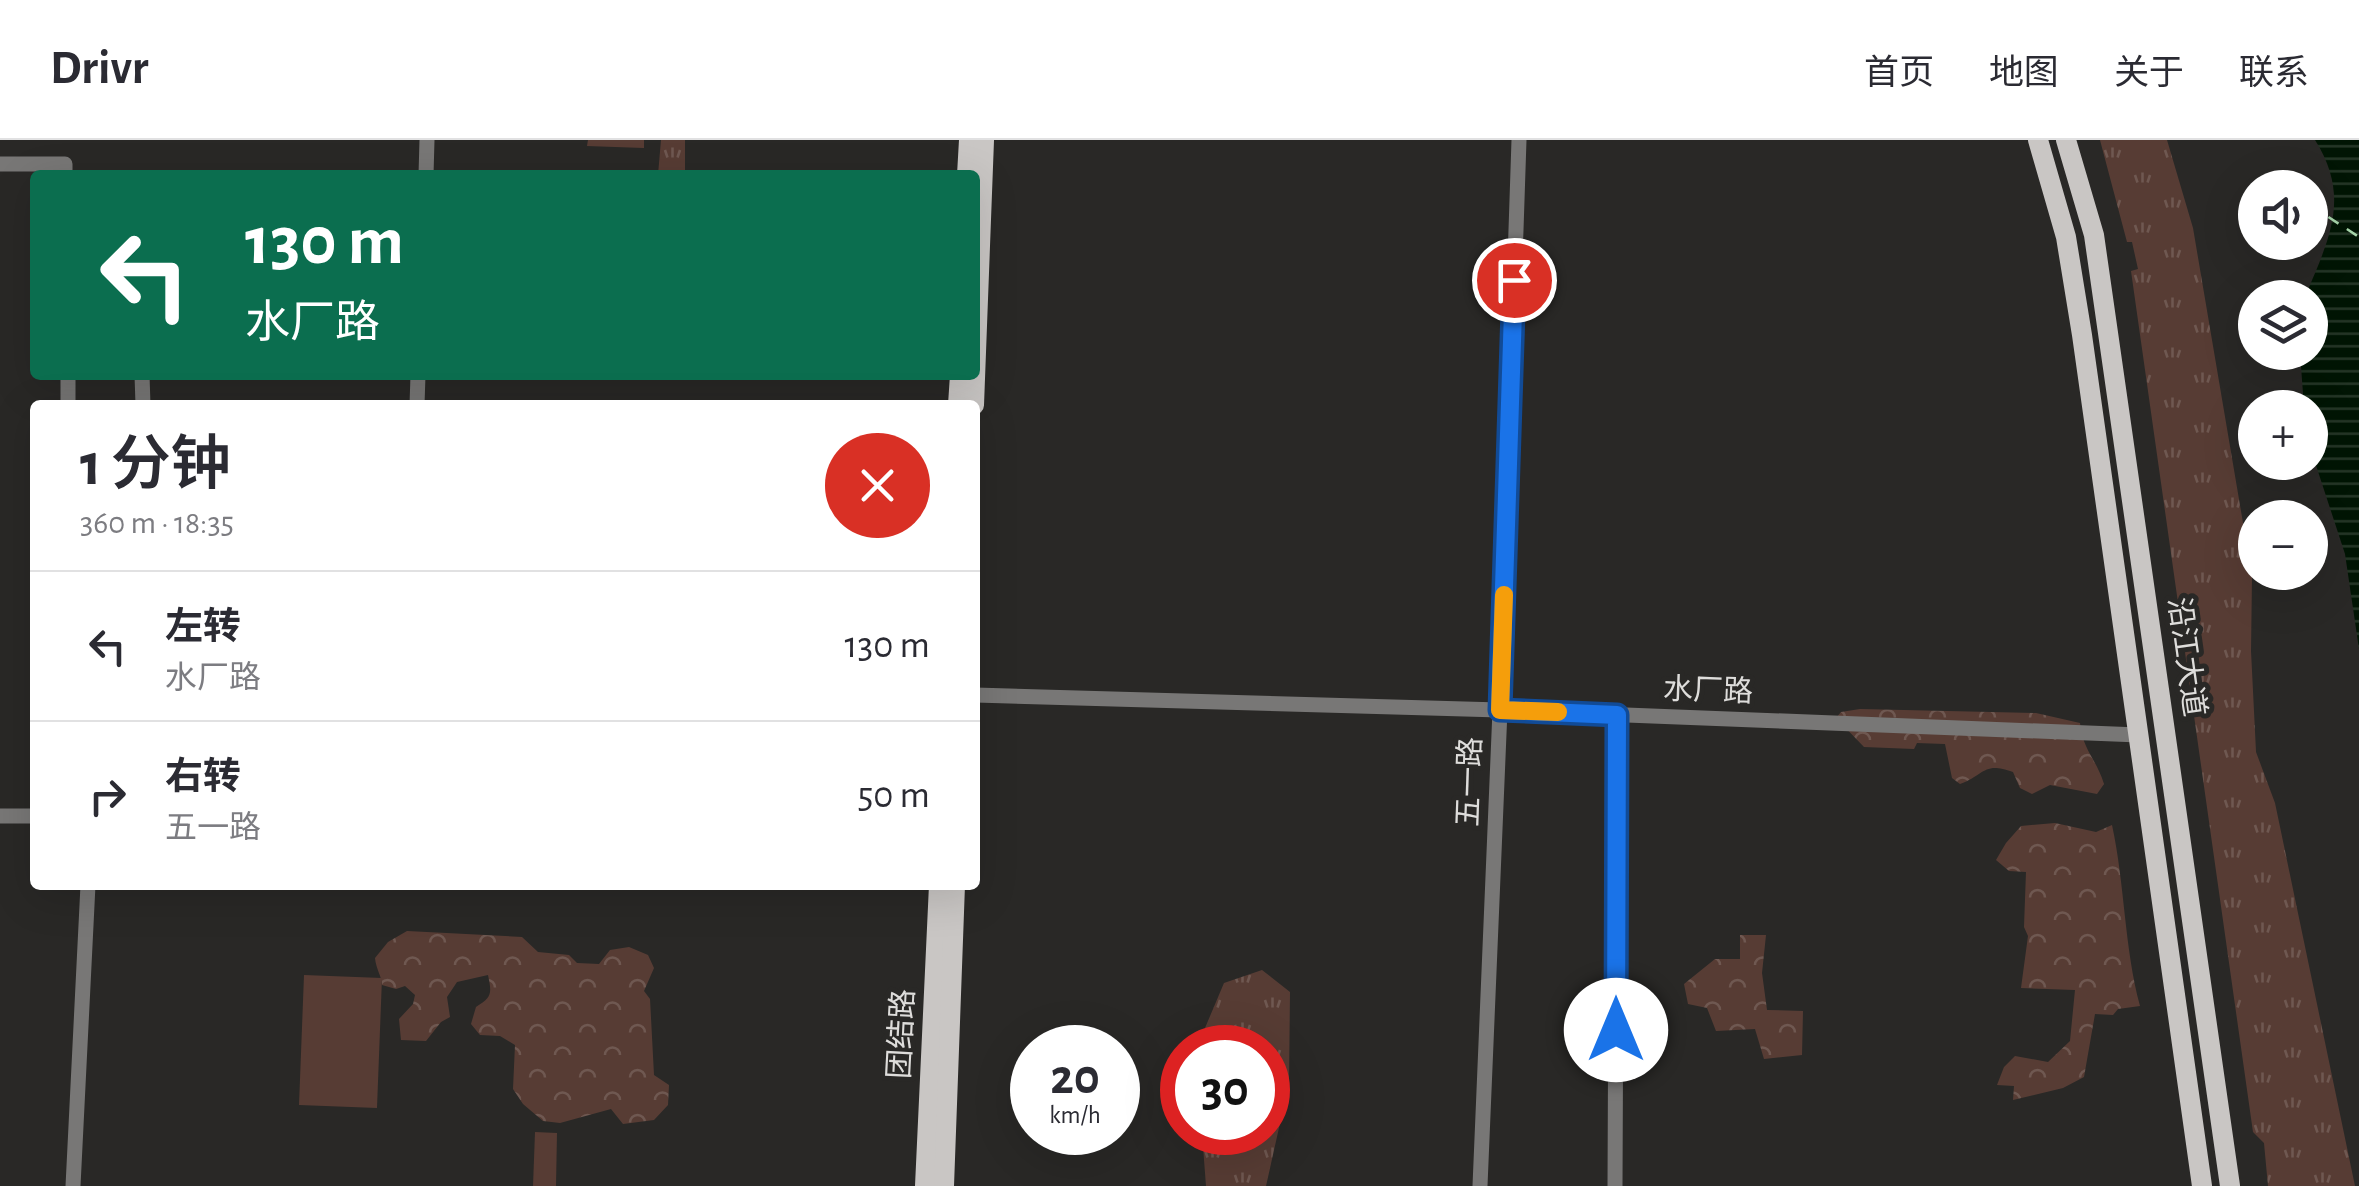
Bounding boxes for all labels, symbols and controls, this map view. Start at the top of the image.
text: Drivr [50,45,149,93]
text: 首页 [1864,56,1934,91]
text: 地图 [1989,56,2059,91]
text: 关于 [2114,56,2184,91]
text: 联系 [2239,56,2309,91]
map controls [2238,170,2328,590]
button: sound [2238,170,2328,260]
text: 130 m [245,207,404,277]
icon: left [80,210,210,340]
pin [1472,238,1557,323]
icon: arrive [1487,253,1542,308]
button: layers [2238,280,2328,370]
text: 水厂路 [245,301,380,346]
button: + [2238,390,2328,480]
button: close [825,433,930,538]
text: 1 分钟 [80,436,231,496]
button: − [2238,500,2328,590]
text: 360 m · 18:35 [80,507,234,539]
street label: 沿江大道 [2163,595,2211,719]
text: 左转 [165,609,241,647]
icon: left [80,619,135,674]
text: 130 m [845,627,930,665]
text: 水厂路 [165,662,261,694]
street label: 水厂路 [1663,672,1754,708]
street label: 五一路 [1451,736,1487,827]
text: 右转 [165,759,241,797]
icon: right [80,769,135,824]
text: 50 m [857,777,930,815]
text: 五一路 [165,812,261,844]
position arrow [1564,978,1668,1082]
street label: 团结路 [883,988,919,1080]
speed limit sign: 30 [1160,1025,1290,1155]
text: 20 [1050,1053,1100,1103]
text: km/h [1049,1103,1101,1128]

